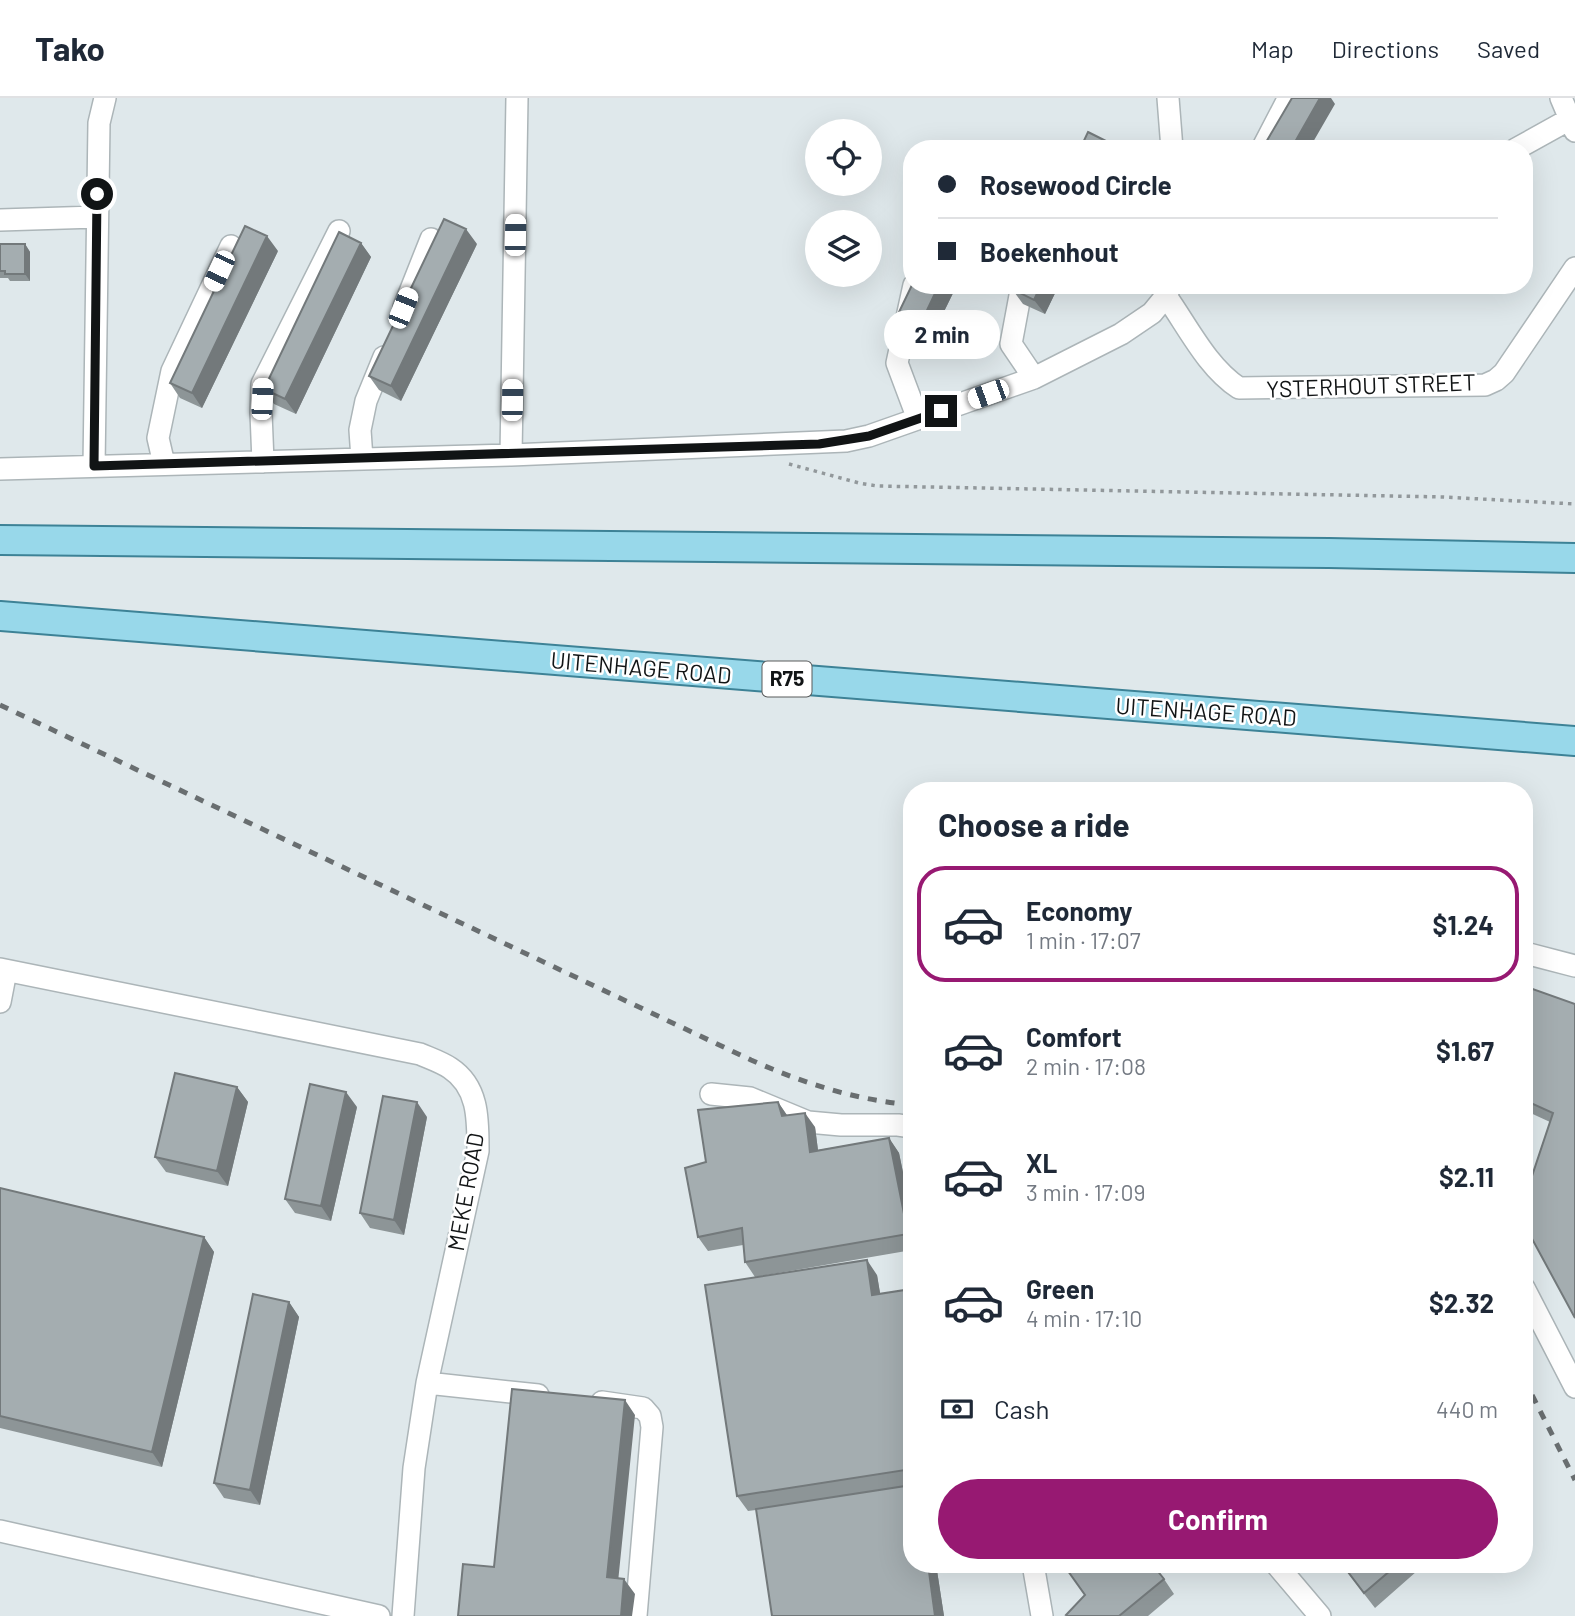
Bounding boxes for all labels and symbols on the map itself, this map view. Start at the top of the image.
route start [81,178,113,210]
car [505,214,526,256]
car [201,248,238,294]
car [386,285,421,331]
callout: 2 min [883,310,999,358]
street label: YSTERHOUT STREET [1266,367,1476,403]
car [251,377,274,421]
car [965,377,1012,411]
car [502,379,523,421]
route end [925,395,957,427]
street label: UITENHAGE ROAD [549,645,733,689]
road number: R75 [762,662,812,696]
street label: UITENHAGE ROAD [1115,691,1298,731]
street label: MEKE ROAD [441,1131,489,1253]

